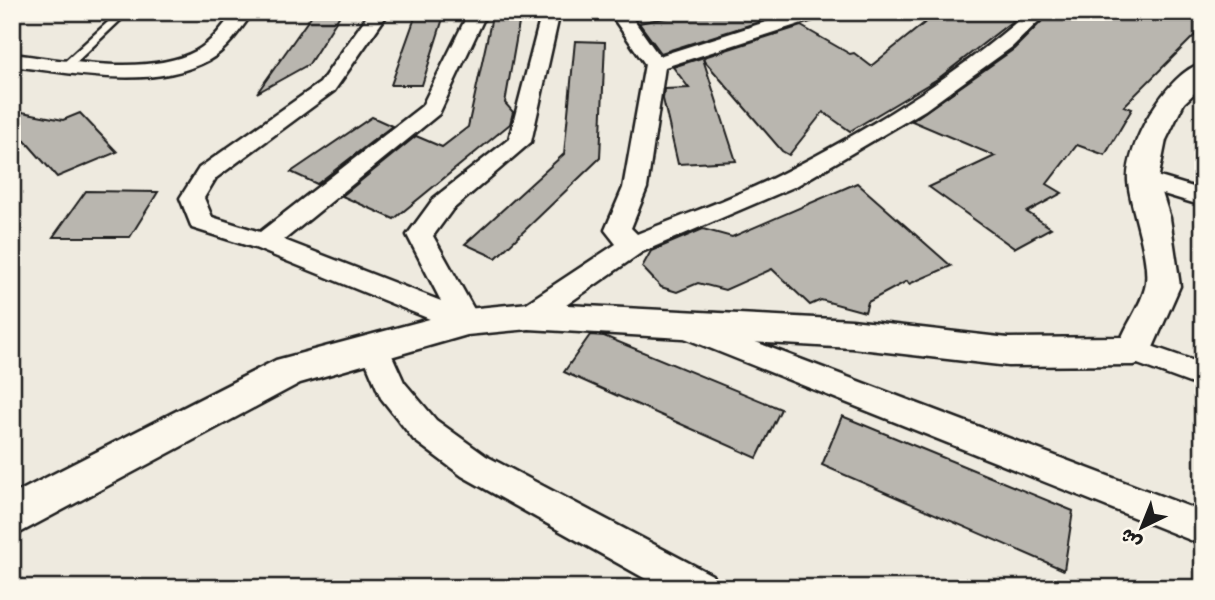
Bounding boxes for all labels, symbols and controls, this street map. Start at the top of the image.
north arrow [1106,491,1176,562]
text: ش [1115,523,1146,555]

